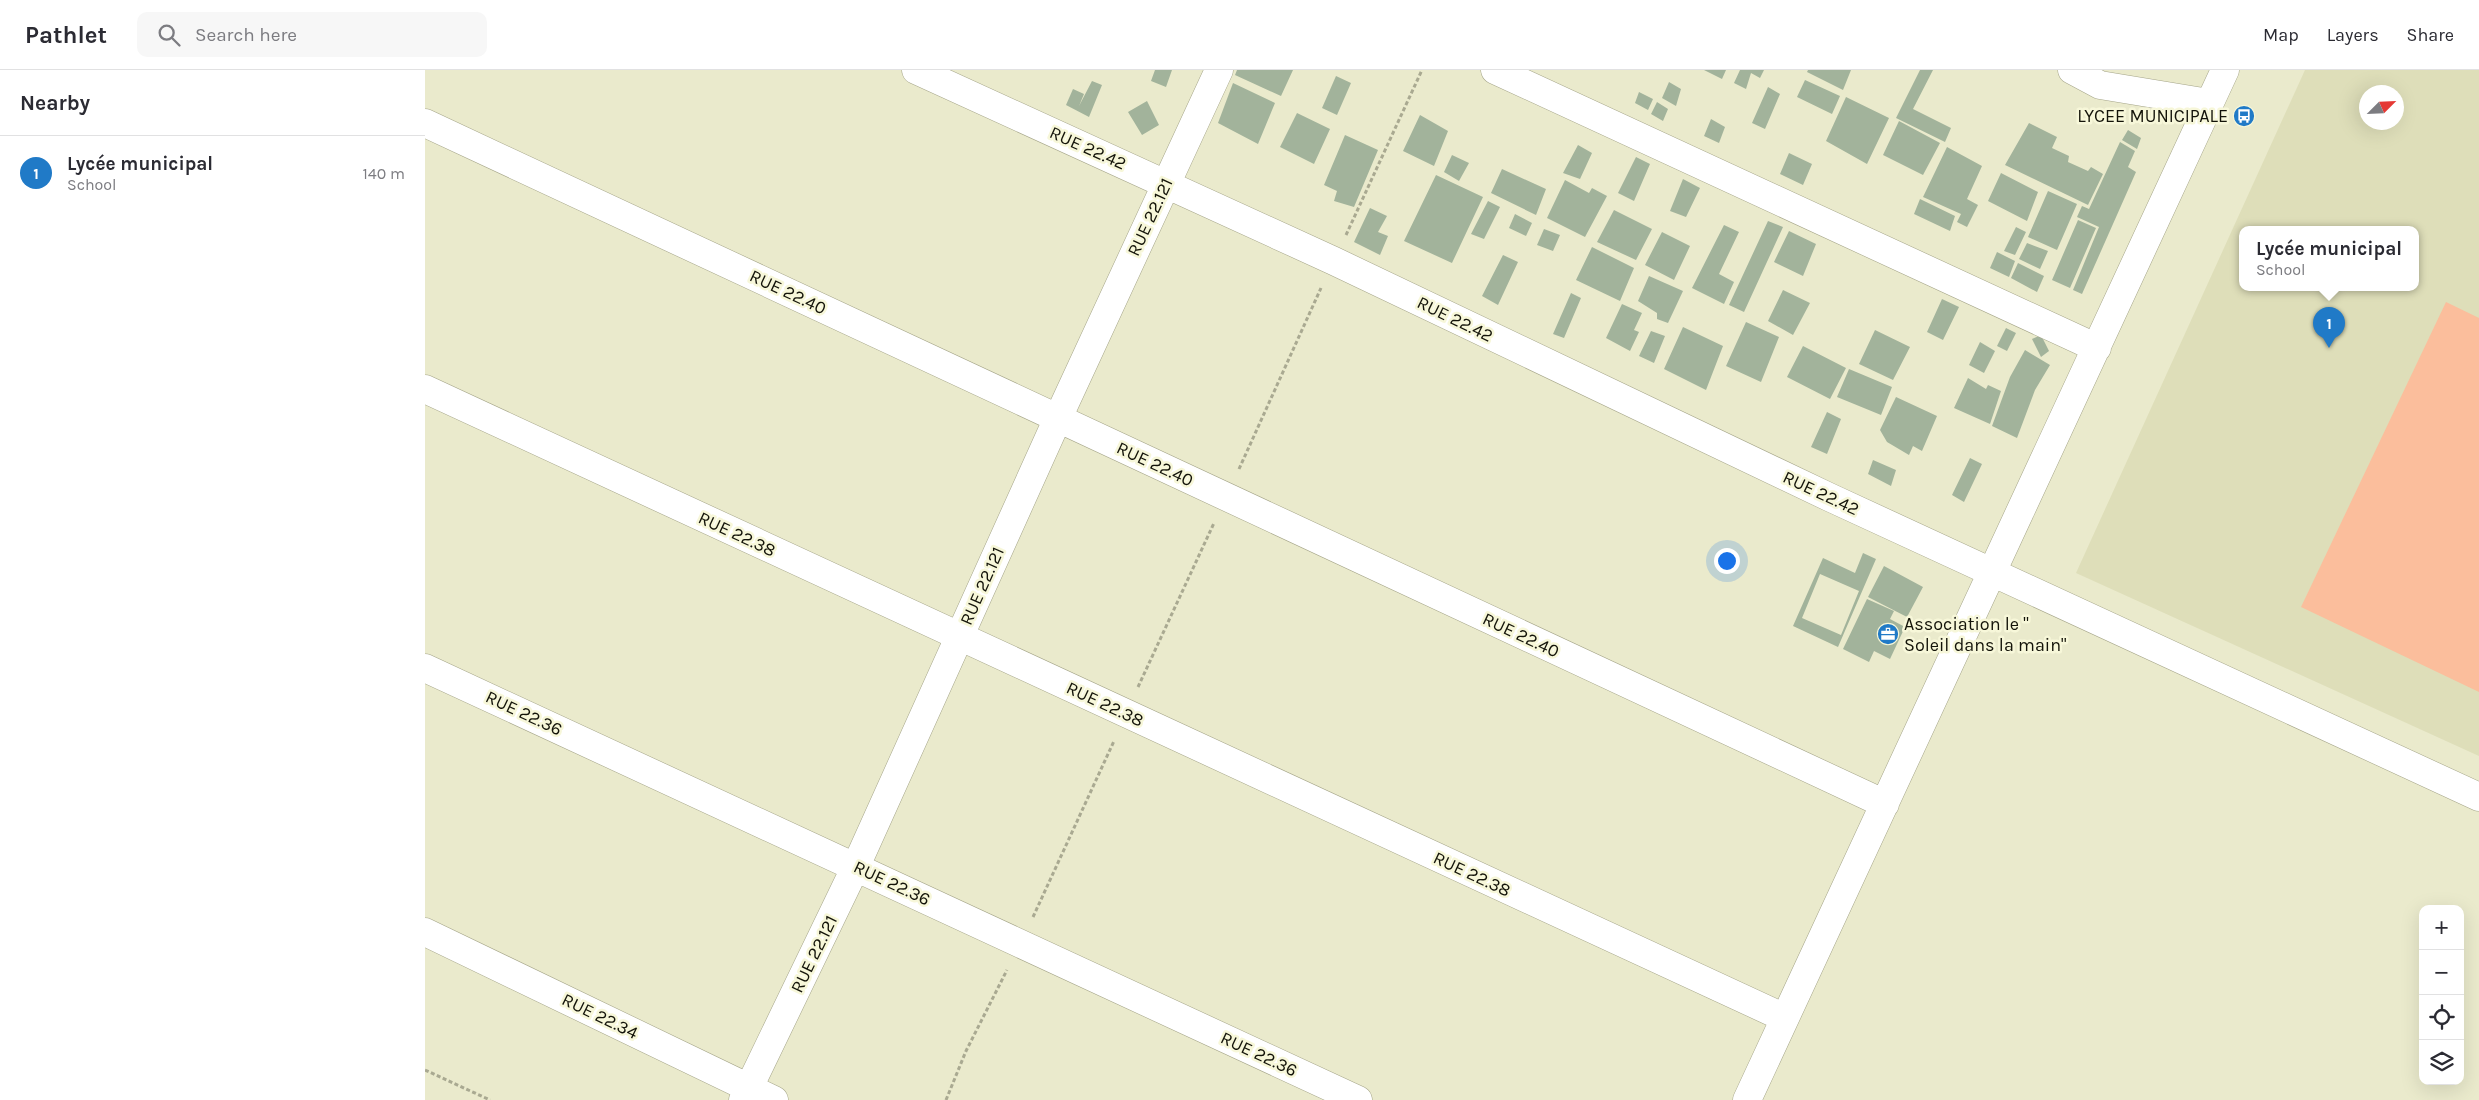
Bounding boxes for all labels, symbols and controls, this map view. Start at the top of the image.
search box [137,12,487,57]
text: Pathlet [25,21,107,49]
icon: search [155,21,183,49]
text: Search here [195,24,297,46]
text: Map [2263,24,2299,46]
text: Layers [2327,24,2379,46]
text: Share [2407,24,2454,46]
north arrow [2359,85,2404,130]
text: Nearby [20,91,90,115]
bus stop icon: LYCEE MUNICIPALE [2232,104,2256,128]
place label: LYCEE MUNICIPALE [2077,105,2228,127]
street label: RUE 22.42 [1046,121,1130,175]
text: Lycée municipal [67,153,213,175]
text: 1 [33,164,39,183]
text: 140 m [363,164,405,183]
street label: RUE 22.121 [1122,174,1178,260]
text: School [67,175,117,194]
popup [2239,226,2419,291]
text: Lycée municipal [2256,238,2402,260]
text: School [2256,260,2305,279]
street label: RUE 22.40 [746,265,830,319]
street label: RUE 22.42 [1413,291,1497,347]
pin: 1 [2313,307,2345,348]
street label: RUE 22.40 [1113,437,1197,491]
street label: RUE 22.42 [1779,466,1863,520]
street label: RUE 22.38 [695,507,779,561]
street label: RUE 22.121 [955,543,1009,629]
your location [1714,548,1740,574]
street label: RUE 22.40 [1479,608,1563,662]
place label: Association le " Soleil dans la main" [1904,613,2067,656]
office icon: Association le " Soleil dans la main" [1876,622,1900,646]
street label: RUE 22.38 [1063,677,1147,731]
street label: RUE 22.36 [482,686,566,740]
street label: RUE 22.38 [1430,847,1514,901]
street label: RUE 22.36 [850,856,934,910]
map controls [2419,905,2464,1085]
button: + [2419,905,2464,950]
street label: RUE 22.121 [786,912,842,996]
button: − [2419,950,2464,995]
street label: RUE 22.34 [558,988,642,1044]
button: locate [2419,995,2464,1040]
street label: RUE 22.36 [1217,1027,1301,1081]
button: layers [2419,1040,2464,1085]

